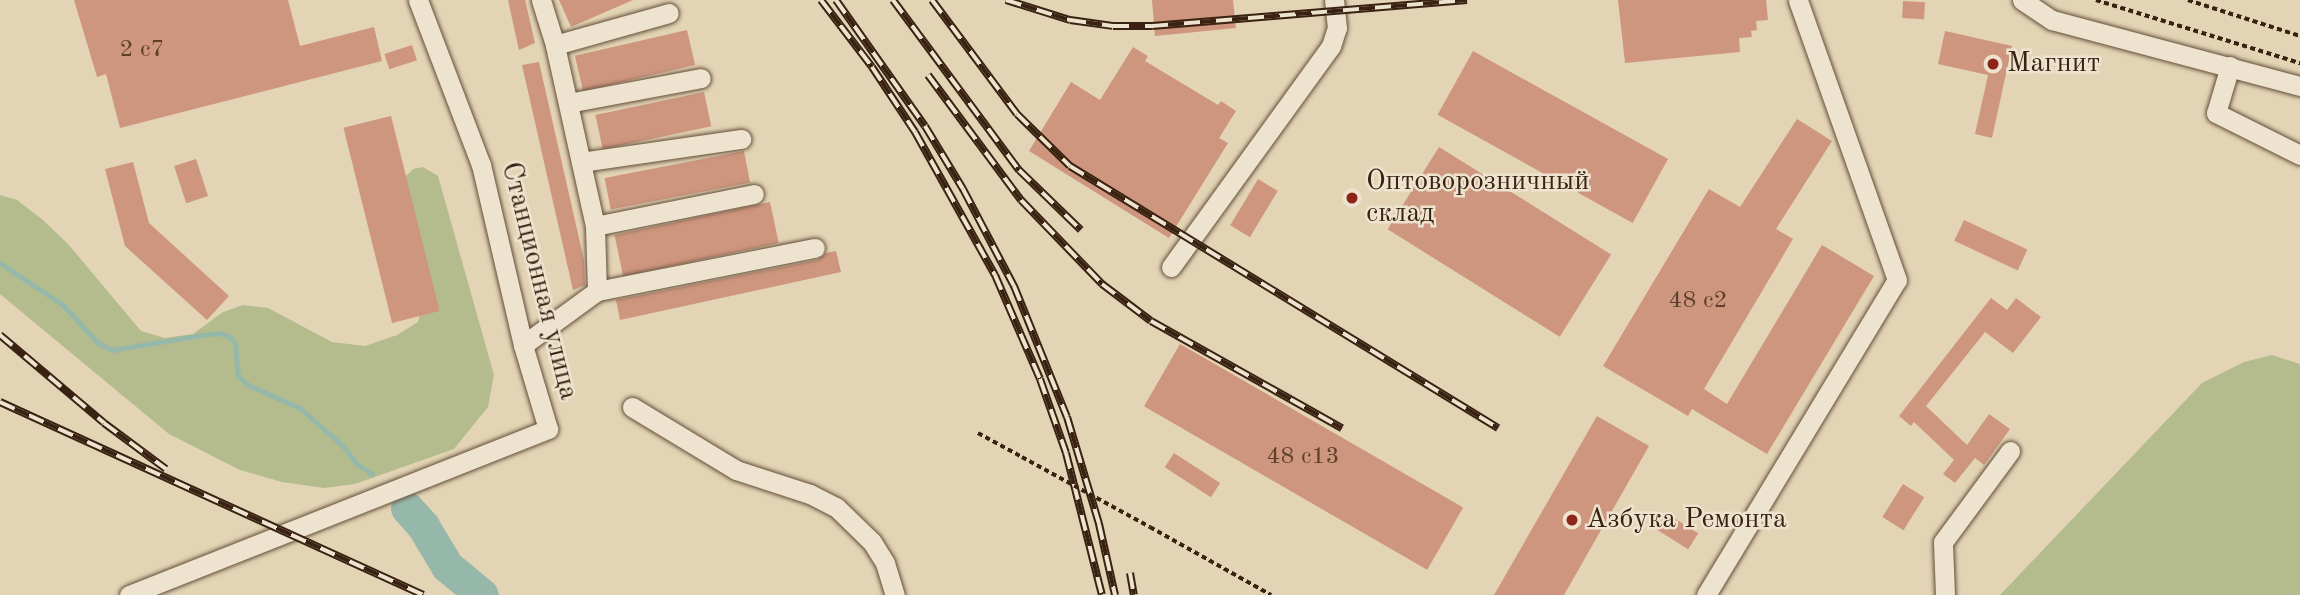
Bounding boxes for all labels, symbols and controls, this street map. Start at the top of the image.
house number: 2 с7 [119,37,165,65]
place label: Магнит [2007,47,2100,81]
marker: Магнит [1985,56,2001,72]
street label: Станционная улица [493,159,585,403]
place label: Оптоворозничный склад [1366,165,1589,231]
marker: Оптоворозничный склад [1344,190,1360,206]
house number: 48 с2 [1669,288,1727,316]
house number: 48 с13 [1267,444,1339,472]
place label: Азбука Ремонта [1586,503,1787,537]
marker: Азбука Ремонта [1564,512,1580,528]

